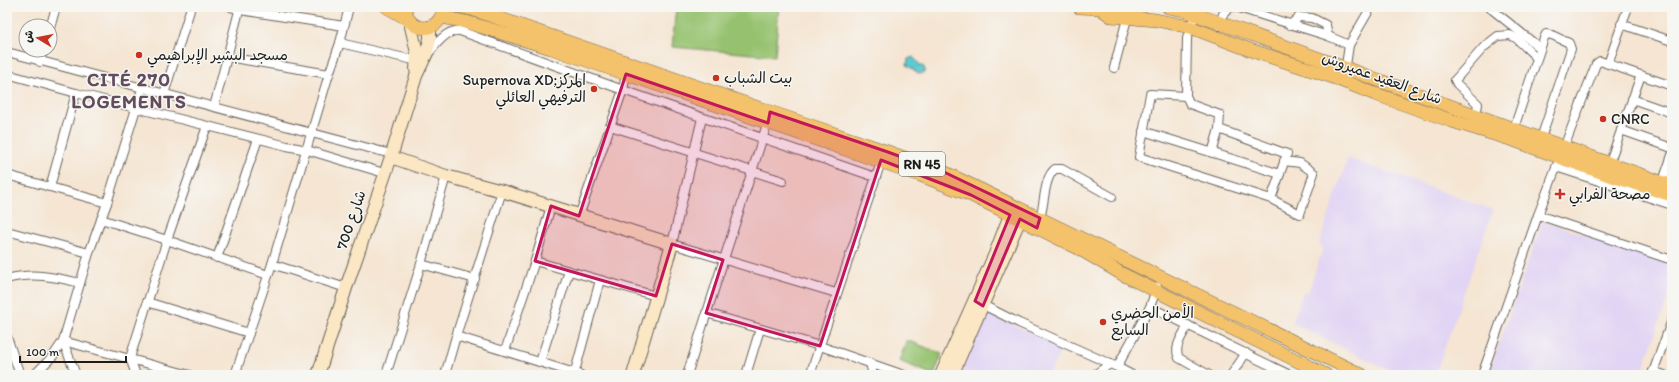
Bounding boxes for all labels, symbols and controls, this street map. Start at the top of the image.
north arrow [18,18,58,58]
text: ش [21,29,36,43]
place label: مسجد البشير الإبراهيمي [147,46,288,68]
street label: شارع العقيد عميروش [1319,48,1444,109]
marker: مسجد البشير الإبراهيمي [134,50,144,60]
district label: CITÉ 270 LOGEMENTS [71,68,187,113]
place label: بيت الشباب [724,69,792,87]
place label: Supernova XD;المركز الترفيهي العائلي [463,71,586,110]
marker: بيت الشباب [711,73,721,83]
marker: Supernova XD;المركز الترفيهي العائلي [589,84,599,94]
place label: CNRC [1611,110,1650,128]
marker: CNRC [1598,114,1608,124]
road number: RN 45 [899,152,945,176]
place label: مصحة الفرابي [1569,185,1651,207]
street label: شارع 700 [332,188,371,252]
marker: مصحة الفرابي [1554,188,1566,200]
place label: الأمن الحضري السابع [1111,303,1194,341]
marker: الأمن الحضري السابع [1098,317,1108,327]
scale bar [20,338,126,364]
text: 100 m [26,345,59,359]

